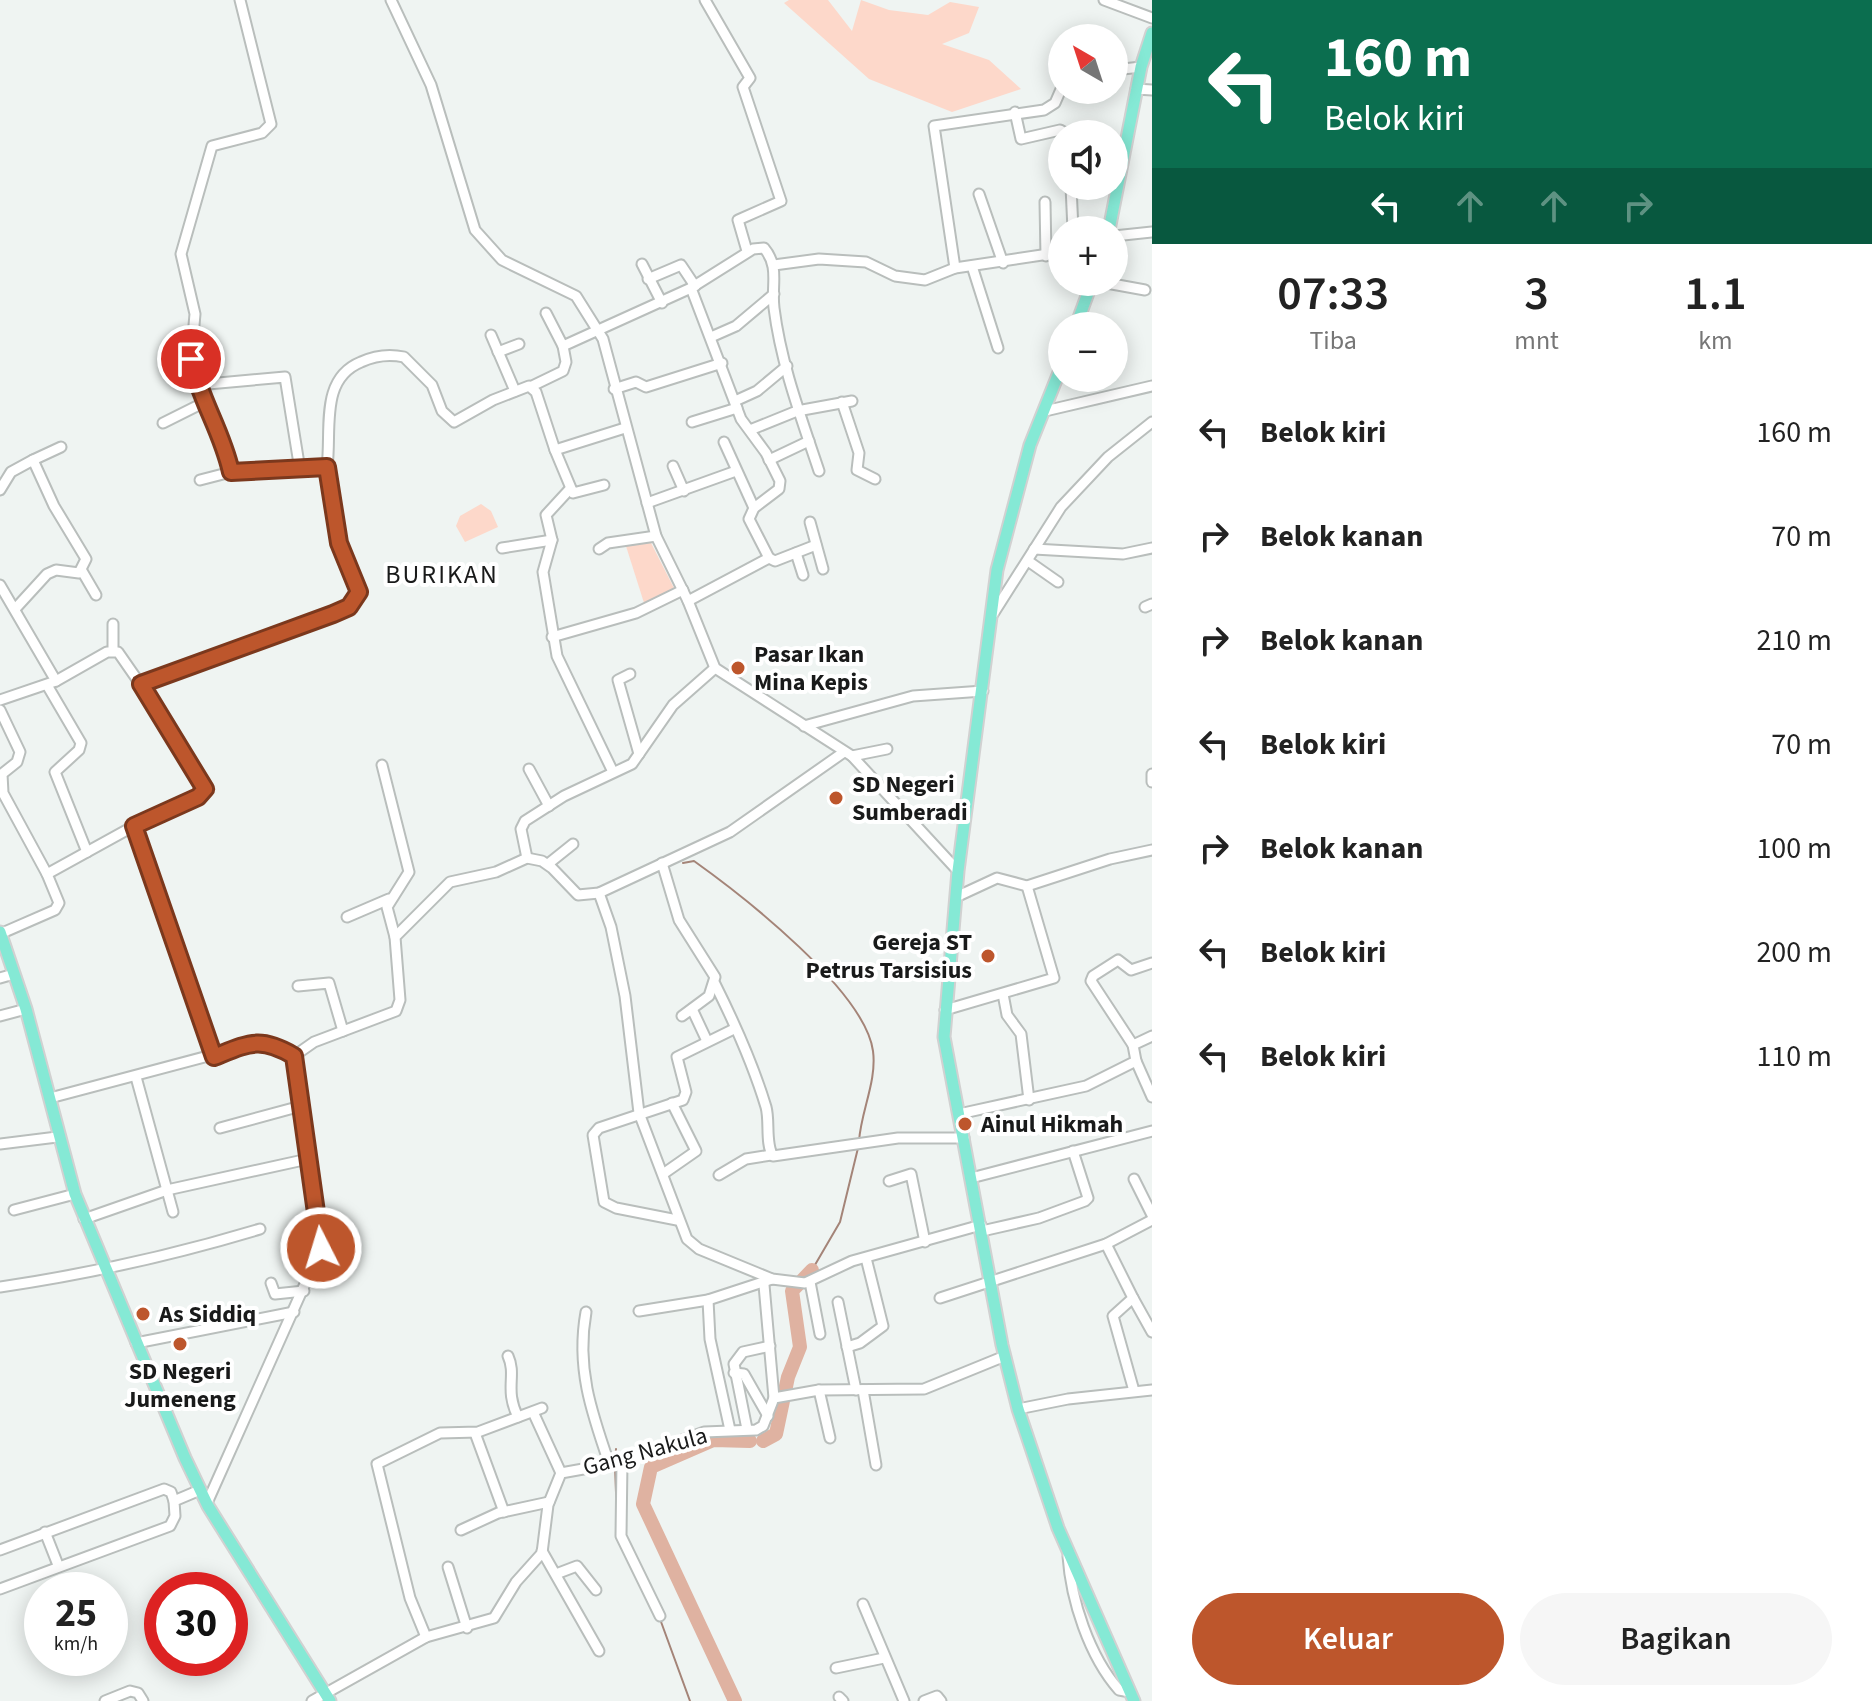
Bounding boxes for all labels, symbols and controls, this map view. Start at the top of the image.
text: 160 m [1324,19,1472,98]
north arrow [1048,24,1128,104]
map controls [1048,24,1128,392]
icon: left [1192,32,1296,136]
text: Belok kiri [1324,93,1465,144]
button: sound [1048,120,1128,200]
icon: left [1364,184,1408,228]
icon: ahead [1448,184,1492,228]
icon: ahead [1532,184,1576,228]
icon: right [1616,184,1660,228]
button: + [1048,216,1128,296]
text: 07:33 [1277,260,1389,328]
text: 3 [1524,260,1549,328]
text: 1.1 [1684,260,1747,328]
button: − [1048,312,1128,392]
text: Tiba [1309,322,1357,359]
text: mnt [1514,322,1559,359]
text: km [1698,322,1733,359]
pin [157,325,225,393]
icon: arrive [169,337,213,381]
icon: left [1192,410,1236,454]
text: Belok kiri [1260,411,1386,454]
text: 160 m [1756,411,1832,454]
icon: right [1192,514,1236,558]
text: Belok kanan [1260,515,1423,558]
text: 70 m [1771,515,1832,558]
district label: BURIKAN [385,556,499,593]
icon: right [1192,618,1236,662]
text: Belok kanan [1260,619,1423,662]
text: 210 m [1756,619,1832,662]
place label: Pasar Ikan Mina Kepis [754,637,868,700]
marker: Pasar Ikan Mina Kepis [729,659,747,677]
icon: left [1192,722,1236,766]
text: Belok kiri [1260,723,1386,766]
text: 70 m [1771,723,1832,766]
place label: SD Negeri Sumberadi [852,767,968,830]
marker: SD Negeri Sumberadi [827,789,845,807]
icon: right [1192,826,1236,870]
text: Belok kanan [1260,827,1423,870]
text: 100 m [1756,827,1832,870]
place label: Gereja ST Petrus Tarsisius [806,925,972,988]
icon: left [1192,930,1236,974]
text: Belok kiri [1260,931,1386,974]
text: 200 m [1756,931,1832,974]
marker: Gereja ST Petrus Tarsisius [979,947,997,965]
icon: left [1192,1034,1236,1078]
text: Belok kiri [1260,1035,1386,1078]
text: 110 m [1756,1035,1832,1078]
place label: Ainul Hikmah [980,1107,1123,1142]
marker: Ainul Hikmah [956,1115,974,1133]
position arrow [279,1206,363,1290]
place label: As Siddiq [158,1297,256,1332]
marker: As Siddiq [134,1305,152,1323]
marker: SD Negeri Jumeneng [171,1335,189,1353]
place label: SD Negeri Jumeneng [124,1354,236,1417]
street label: Gang Nakula [579,1418,711,1485]
speed limit sign: 30 [144,1572,248,1676]
text: 25 [55,1585,97,1642]
button: Keluar [1192,1593,1504,1685]
button: Bagikan [1520,1593,1832,1685]
text: km/h [54,1630,98,1658]

